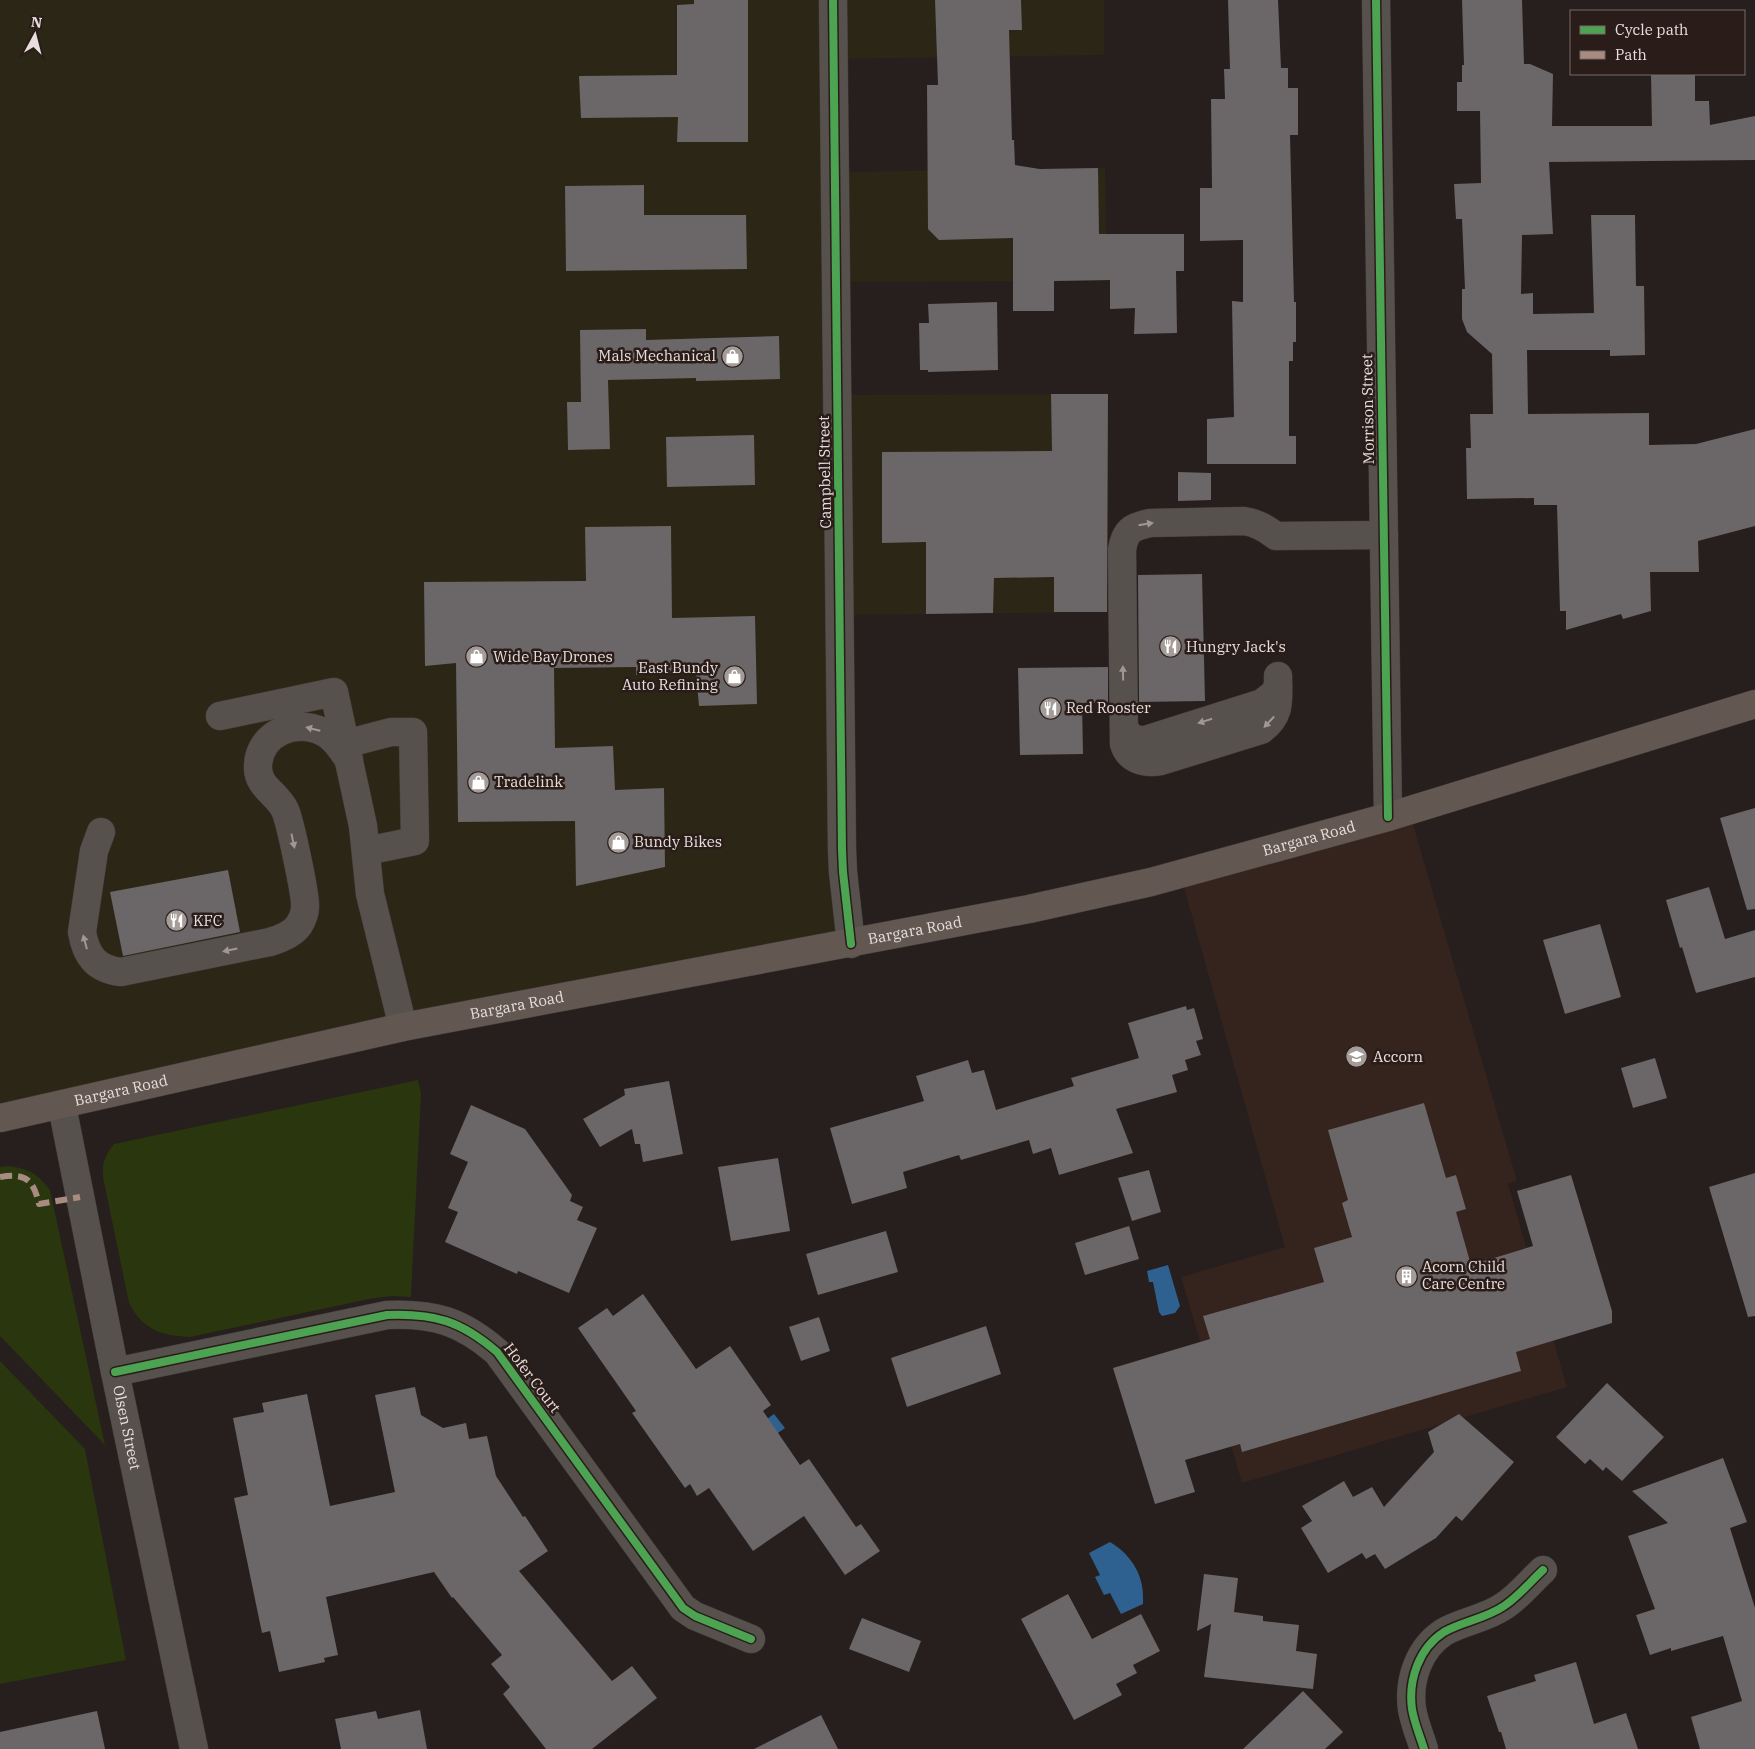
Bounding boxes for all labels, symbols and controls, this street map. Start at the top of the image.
north arrow [10,10,60,60]
legend [1570,10,1745,75]
text: N [30,12,43,32]
text: Cycle path [1615,20,1688,39]
text: Path [1615,45,1647,64]
shop icon: Mals Mechanical [720,344,744,368]
place label: Mals Mechanical [598,346,716,365]
street label: Morrison Street [1357,354,1378,464]
street label: Campbell Street [814,415,835,529]
one-way arrow [1138,520,1154,528]
restaurant icon: Hungry Jack's [1158,635,1182,659]
place label: Hungry Jack's [1186,637,1286,656]
shop icon: Wide Bay Drones [465,645,489,669]
place label: Wide Bay Drones [493,647,613,666]
place label: East Bundy Auto Refining [622,658,718,694]
shop icon: East Bundy Auto Refining [722,665,746,689]
one-way arrow [1119,665,1127,681]
restaurant icon: Red Rooster [1038,696,1062,720]
place label: Red Rooster [1066,698,1151,717]
one-way arrow [1263,716,1275,728]
one-way arrow [1198,717,1213,725]
one-way arrow [306,725,321,733]
shop icon: Tradelink [466,770,490,794]
place label: Tradelink [494,772,563,791]
street label: Bargara Road [1260,816,1357,860]
shop icon: Bundy Bikes [606,830,630,854]
place label: Bundy Bikes [634,832,722,851]
one-way arrow [289,833,297,849]
restaurant icon: KFC [165,909,189,933]
place label: KFC [193,911,222,930]
street label: Bargara Road [866,912,963,948]
one-way arrow [80,935,88,950]
one-way arrow [222,946,237,954]
street label: Bargara Road [468,987,565,1023]
school or university icon: Accorn [1345,1045,1369,1069]
place label: Accorn [1373,1047,1424,1066]
street label: Bargara Road [72,1070,169,1110]
place label: Acorn Child Care Centre [1422,1257,1505,1293]
building icon: Acorn Child Care Centre [1394,1264,1418,1288]
street label: Hofer Court [500,1339,565,1416]
street label: Olsen Street [109,1383,145,1471]

